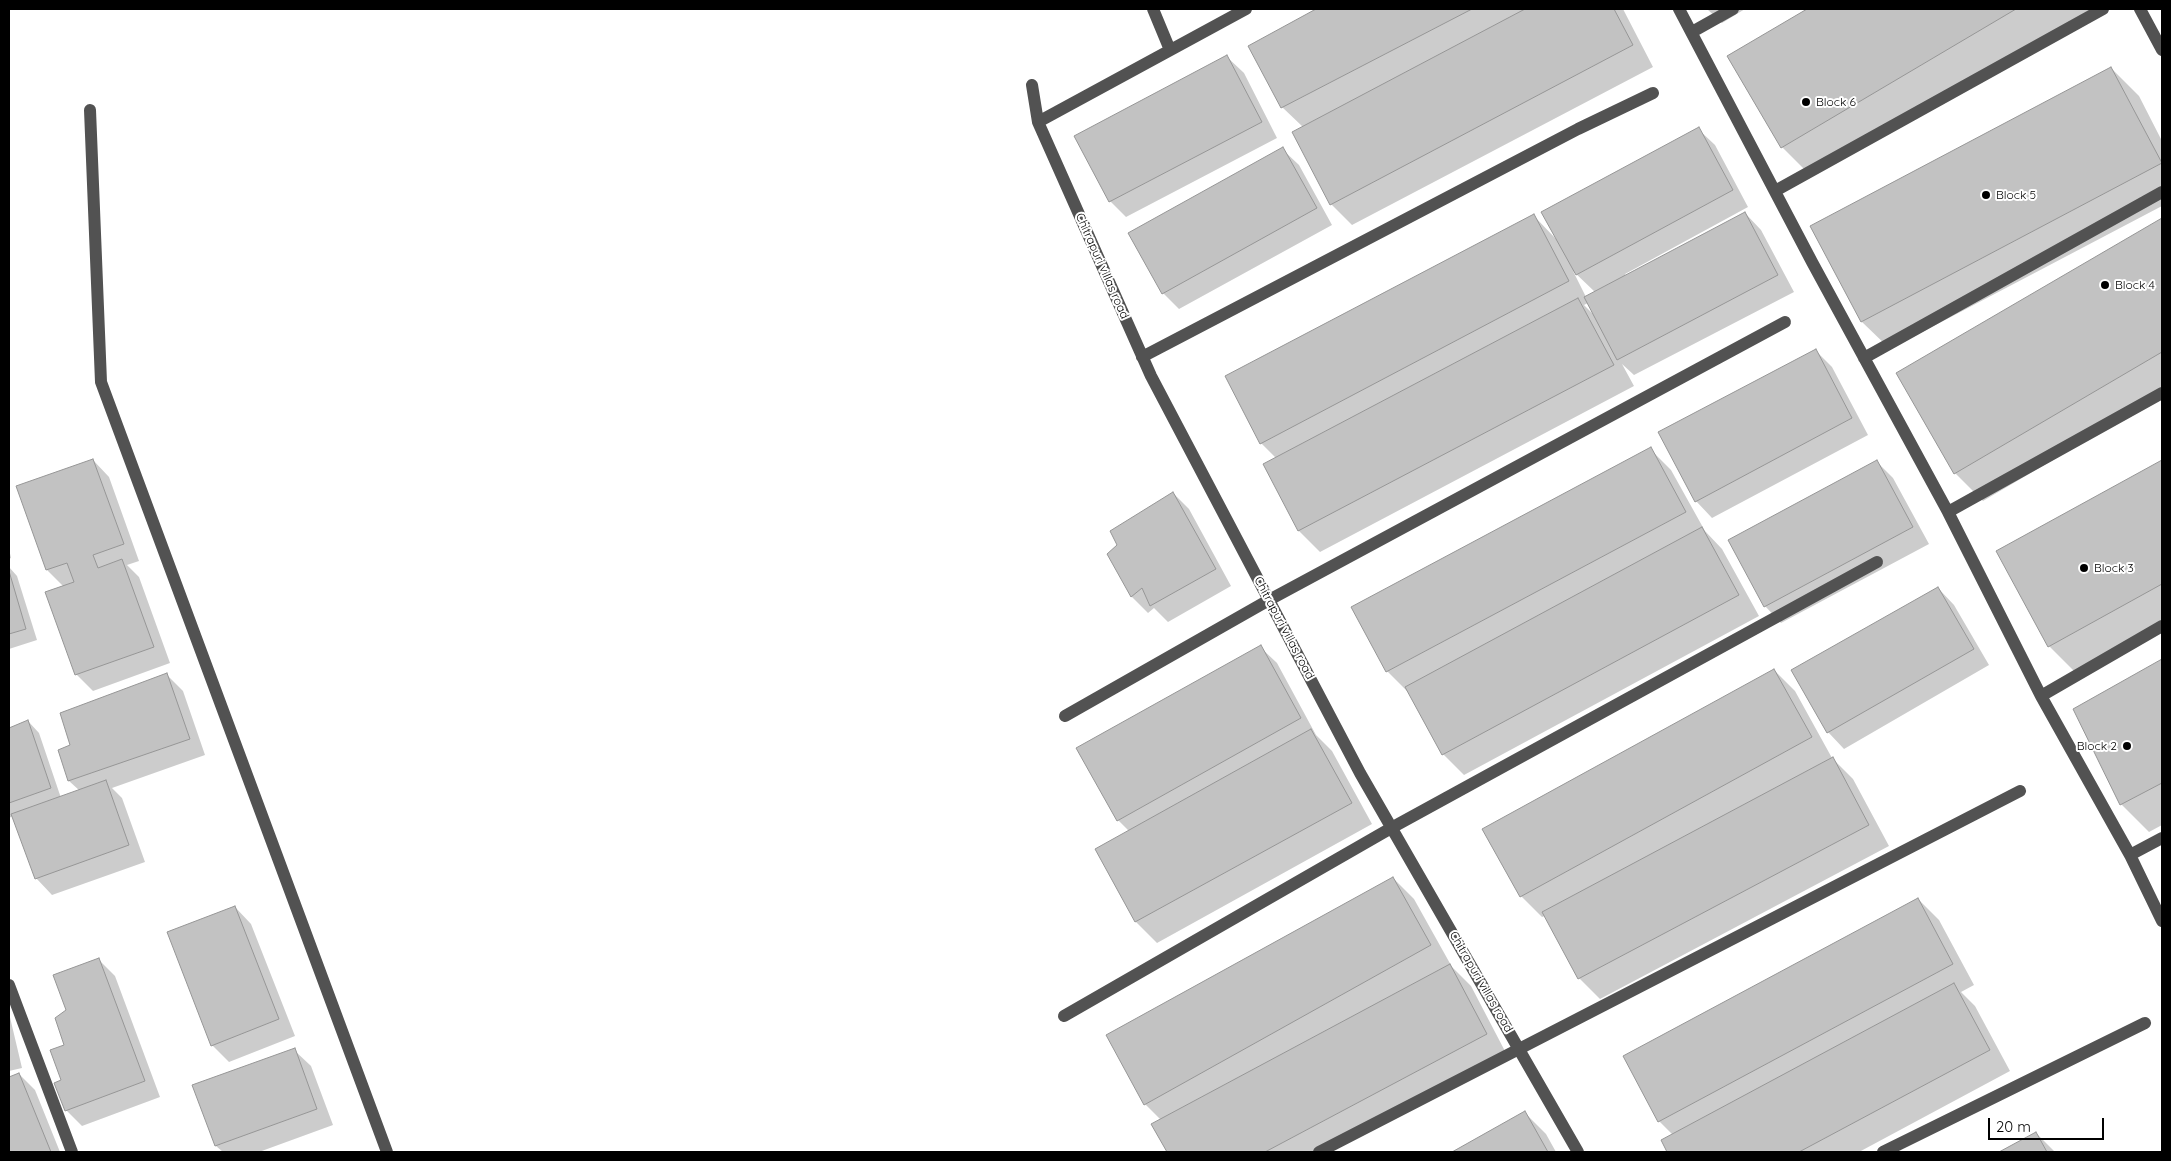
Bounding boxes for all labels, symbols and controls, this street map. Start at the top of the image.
place label: Block 6 [1816,95,1856,109]
marker: Block 6 [1800,96,1812,108]
place label: Block 5 [1996,188,2036,202]
marker: Block 5 [1980,189,1992,201]
street label: Chitrapuri villas road [1072,211,1132,321]
place label: Block 4 [2115,278,2155,292]
marker: Block 4 [2099,279,2111,291]
place label: Block 3 [2094,561,2134,575]
marker: Block 3 [2078,562,2090,574]
street label: Chitrapuri villas road [1251,574,1317,682]
place label: Block 2 [2077,739,2117,753]
marker: Block 2 [2121,740,2133,752]
street label: Chitrapuri villas road [1446,929,1516,1035]
scale bar [1991,1108,2107,1140]
text: 20 m [1996,1117,2031,1136]

